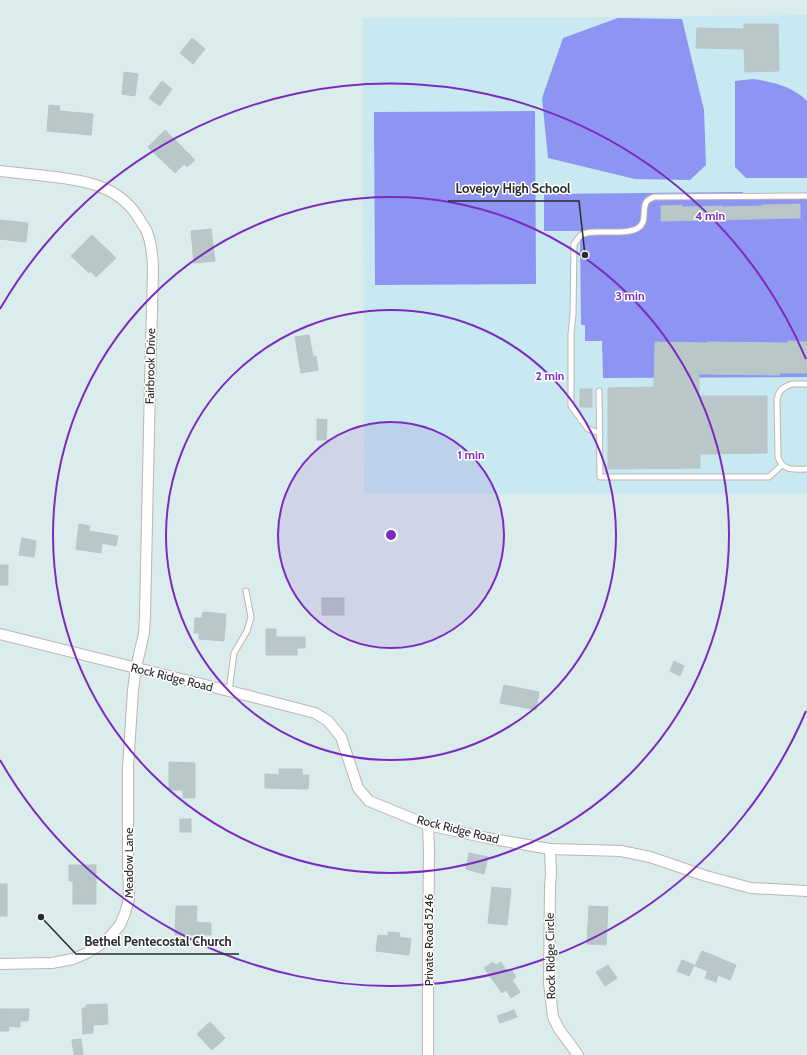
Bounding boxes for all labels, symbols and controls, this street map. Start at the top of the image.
callout: Lovejoy High School [448,176,579,201]
text: Lovejoy High School [456,180,571,196]
text: 4 min [695,208,725,223]
text: 3 min [615,288,645,303]
street label: Fairbrook Drive [142,328,158,404]
text: 2 min [536,368,564,383]
text: 1 min [457,447,485,462]
centre of rings [384,528,398,542]
street label: Rock Ridge Road [129,660,215,694]
street label: Rock Ridge Road [415,812,501,846]
street label: Meadow Lane [121,828,136,898]
street label: Private Road 5246 [421,893,436,986]
street label: Rock Ridge Circle [542,913,558,999]
callout: Bethel Pentecostal Church [76,929,239,954]
text: Bethel Pentecostal Church [84,933,232,949]

